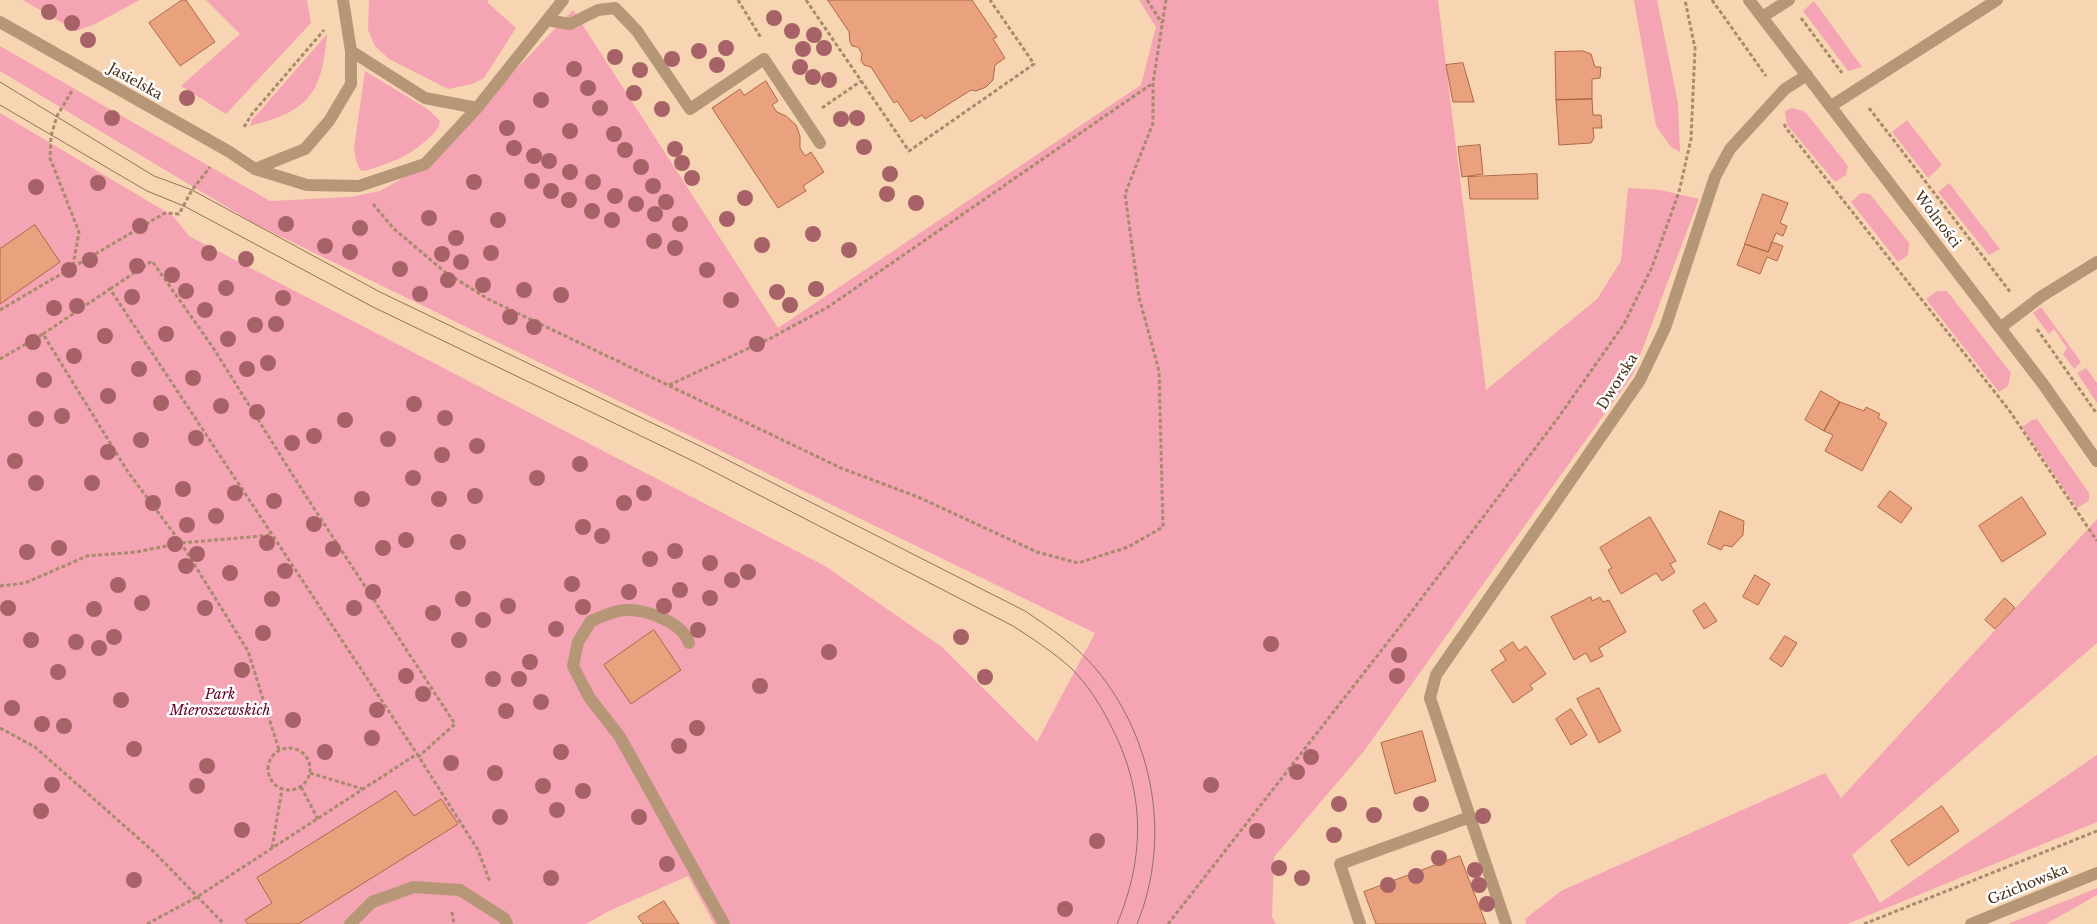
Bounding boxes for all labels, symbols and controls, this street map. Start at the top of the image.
street label: Jasielska [105,60,165,104]
street label: Wolności [1910,188,1964,252]
street label: Dworska [1594,351,1642,413]
park label: Park Mieroszewskich [169,687,271,720]
street label: Gzichowska [1985,861,2071,909]

